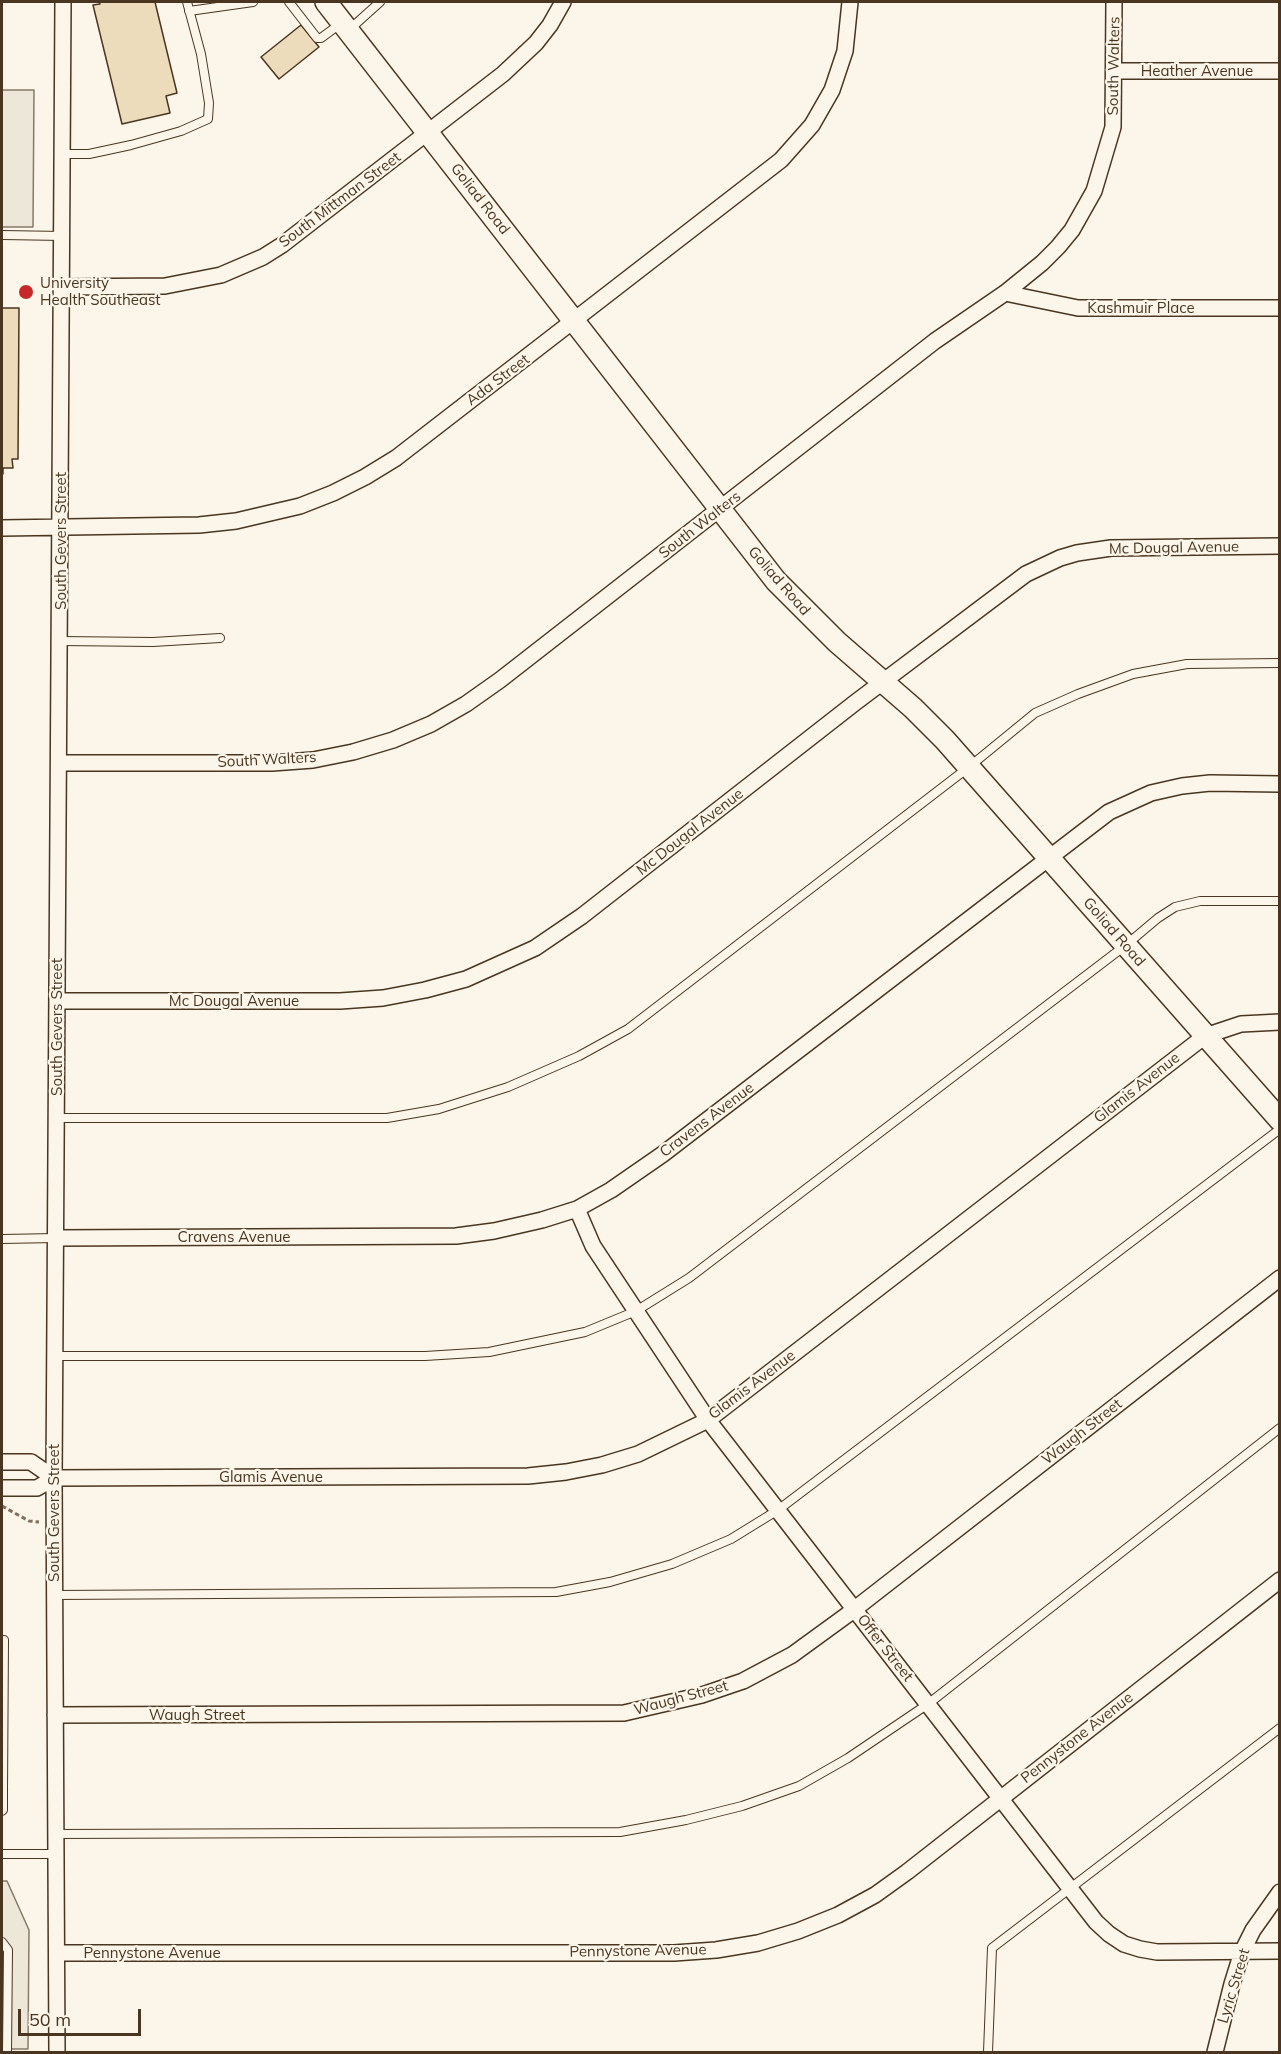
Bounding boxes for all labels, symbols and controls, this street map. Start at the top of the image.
street label: South Walters [1104,16,1124,116]
street label: Heather Avenue [1141,62,1253,80]
street label: South Mittman Street [276,148,404,252]
street label: Goliad Road [447,160,513,238]
place label: University Health Southeast [40,274,161,309]
marker: University Health Southeast [17,283,35,301]
street label: Kashmuir Place [1087,299,1195,317]
street label: Ada Street [463,350,533,410]
street label: South Gevers Street [52,472,70,610]
street label: South Walters [655,487,745,563]
street label: Mc Dougal Avenue [1109,538,1239,558]
street label: Goliad Road [744,543,814,619]
street label: South Walters [217,748,317,772]
street label: Mc Dougal Avenue [633,785,747,879]
street label: Goliad Road [1079,894,1149,970]
street label: South Gevers Street [48,958,66,1096]
street label: Mc Dougal Avenue [169,992,299,1010]
street label: Glamis Avenue [1091,1049,1183,1127]
street label: Cravens Avenue [656,1079,758,1161]
street label: Cravens Avenue [178,1228,290,1246]
street label: Glamis Avenue [705,1347,799,1423]
street label: Waugh Street [1038,1395,1126,1469]
street label: South Gevers Street [45,1444,63,1582]
street label: Glamis Avenue [219,1468,323,1486]
street label: Offer Street [853,1611,917,1685]
street label: Waugh Street [632,1677,730,1719]
street label: Pennystone Avenue [1017,1689,1137,1787]
street label: Waugh Street [149,1706,245,1724]
street label: Pennystone Avenue [569,1941,707,1961]
street label: Pennystone Avenue [83,1944,221,1962]
street label: Lyric Street [1214,1946,1254,2026]
scale bar [21,1997,144,2035]
text: 50 m [29,2008,71,2031]

